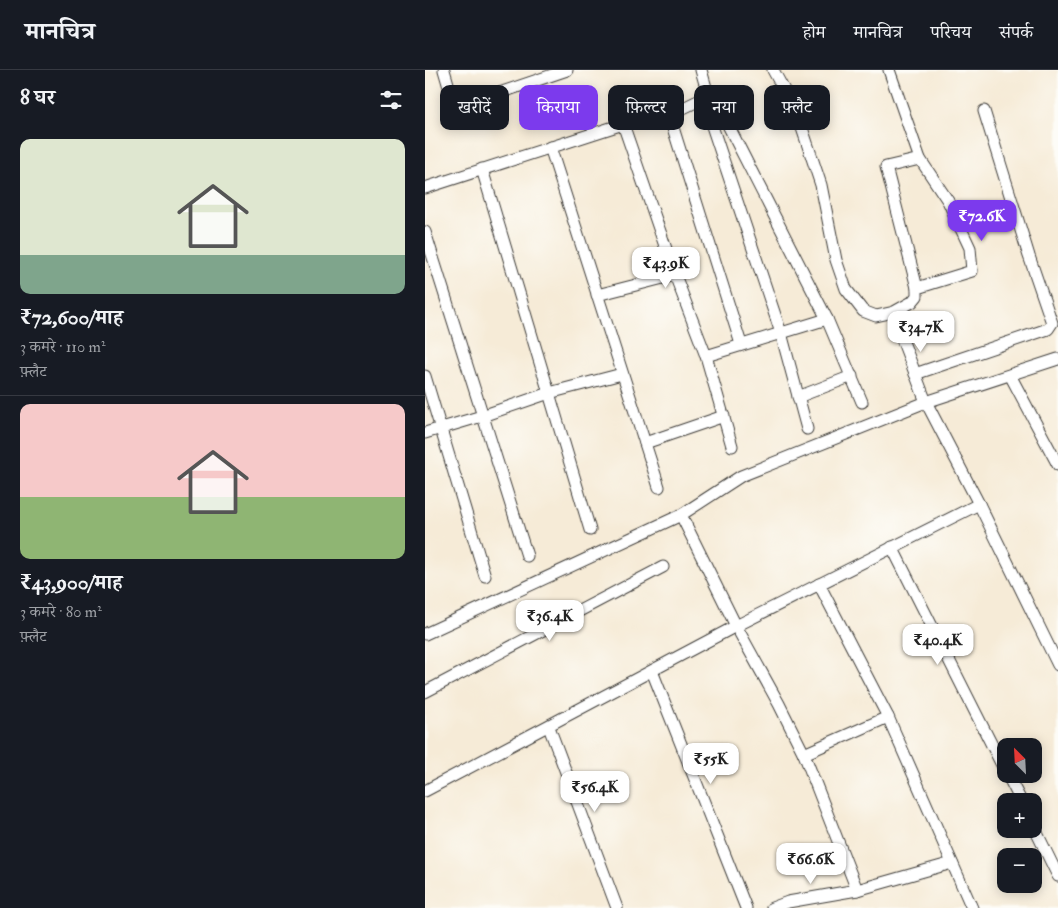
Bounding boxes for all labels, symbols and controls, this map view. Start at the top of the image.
text: मानचित्र [25,16,95,47]
text: होम [803,21,826,44]
text: मानचित्र [854,21,902,44]
text: परिचय [930,21,971,44]
text: संपर्क [999,21,1033,44]
text: 8 घर [20,84,55,111]
chip: खरीदें [440,85,509,130]
chip: किराया [519,85,598,130]
chip: फ़िल्टर [608,85,684,130]
chip: नया [694,85,754,130]
chip: फ़्लैट [764,85,830,130]
icon: filters [377,86,405,114]
icon: home [168,171,258,261]
pin: ₹72.6K [941,200,1023,242]
text: ₹72.6K [959,206,1005,226]
pin: ₹43.9K [625,246,707,289]
text: ₹43.9K [643,253,689,273]
text: ₹72,600/माह [20,304,123,331]
pin: ₹34.7K [880,310,962,353]
text: ₹34.7K [898,317,944,337]
text: 3 कमरे · 110 m² [20,337,105,357]
text: फ़्लैट [20,362,47,382]
icon: home [168,437,258,527]
text: ₹43,900/माह [20,569,122,596]
pin: ₹36.4K [509,600,591,642]
text: 3 कमरे · 80 m² [20,602,102,622]
text: ₹36.4K [527,606,573,626]
pin: ₹40.4K [897,624,979,666]
text: फ़्लैट [20,627,47,647]
text: ₹40.4K [913,630,963,650]
north arrow [997,738,1043,782]
map controls [997,738,1042,893]
pin: ₹55K [681,742,741,785]
text: ₹55K [694,749,728,769]
pin: ₹56.4K [554,770,636,813]
text: ₹56.4K [571,777,619,797]
button: + [997,793,1042,838]
pin: ₹66.6K [770,842,852,885]
button: − [997,848,1042,893]
text: ₹66.6K [787,849,835,869]

